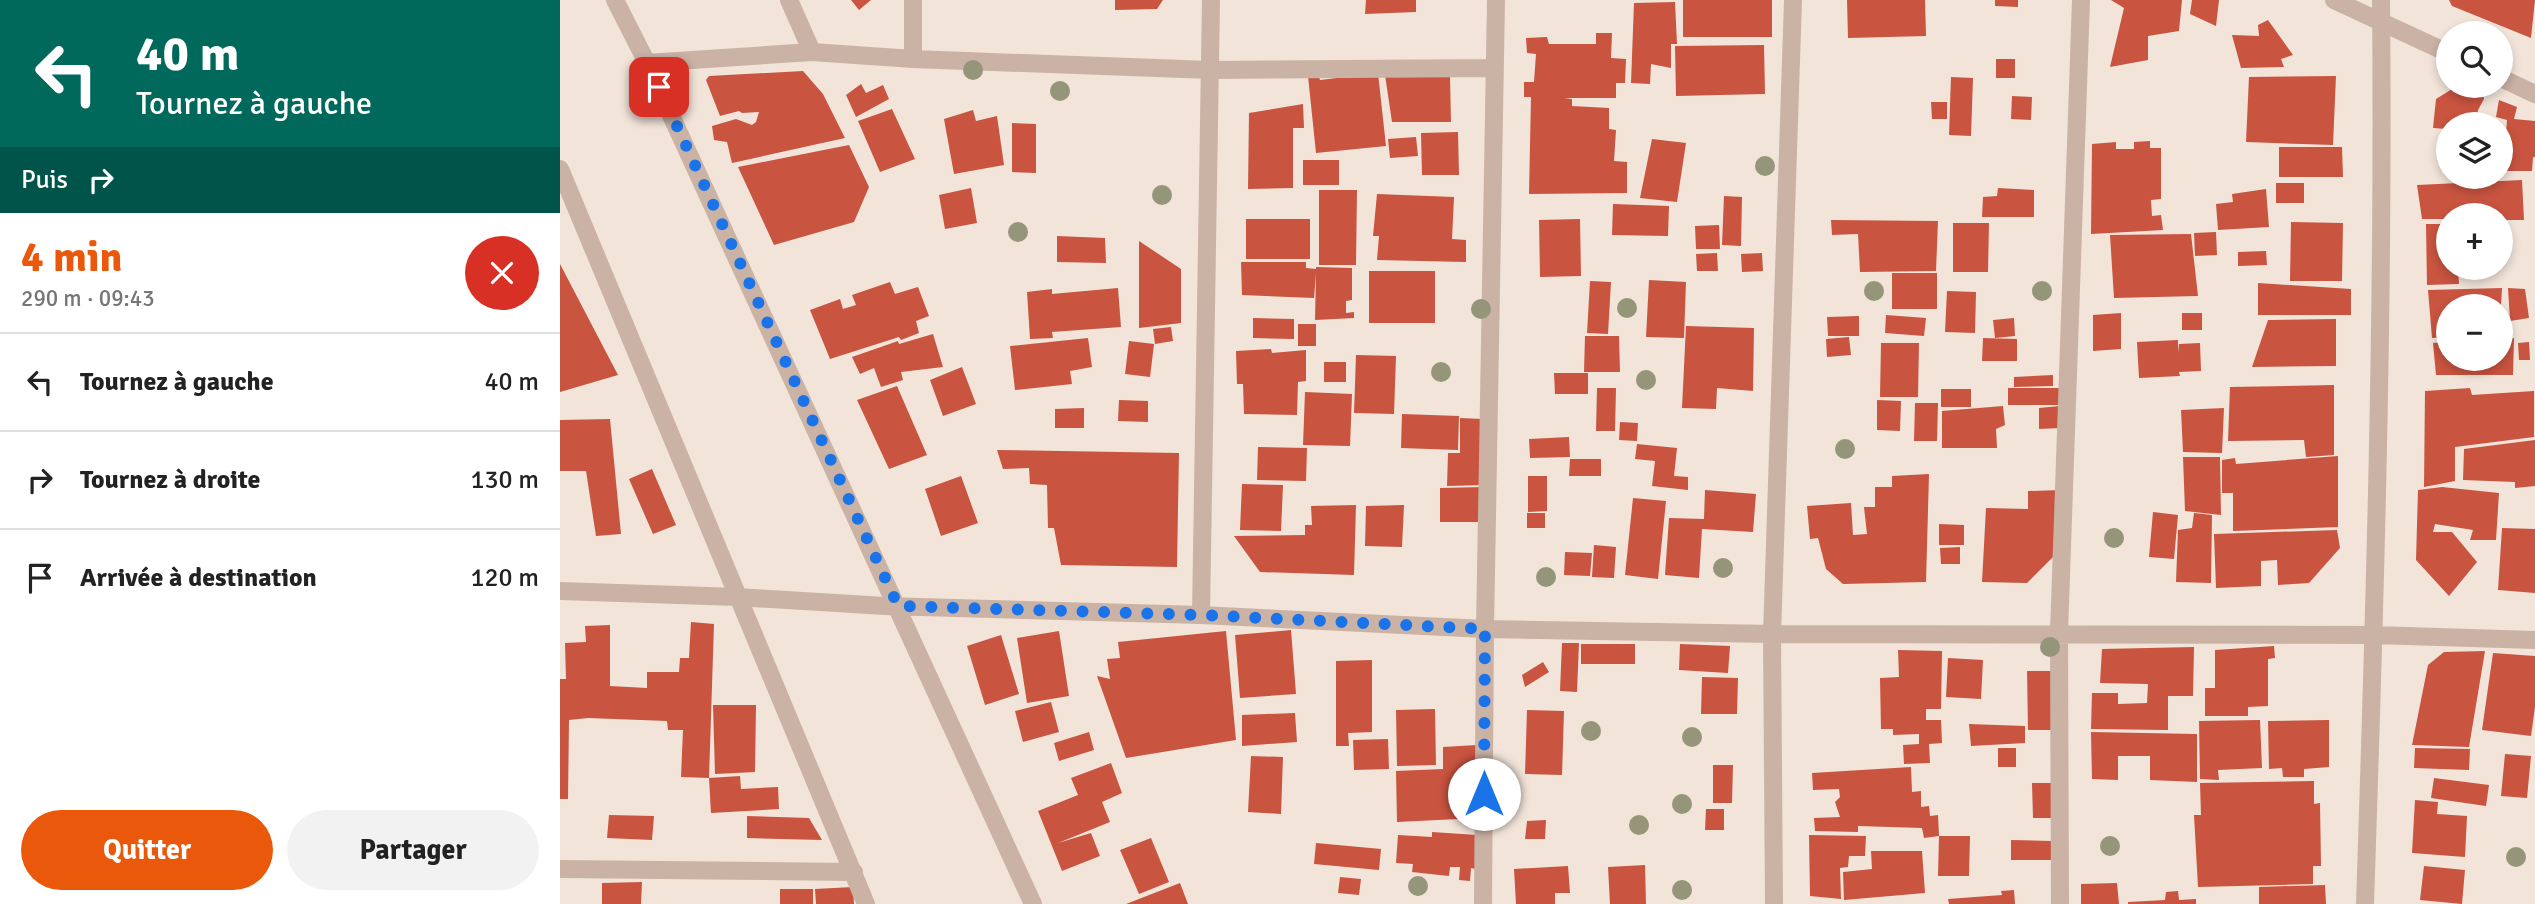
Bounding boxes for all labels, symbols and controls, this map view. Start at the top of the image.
map controls [2436,21,2513,371]
button: search [2436,21,2513,98]
text: 40 m [136,24,239,84]
icon: left [21,28,112,119]
pin [629,57,689,117]
icon: arrive [640,68,678,106]
text: Tournez à gauche [136,84,372,123]
button: layers [2436,112,2513,189]
icon: right [82,161,120,199]
text: Puis [21,164,68,196]
button: + [2436,203,2513,280]
text: 4 min [21,232,122,283]
button: close [465,236,539,310]
text: 290 m · 09:43 [21,284,155,313]
button: − [2436,294,2513,371]
icon: left [21,363,59,401]
text: Tournez à gauche [80,366,274,398]
text: 40 m [484,366,539,398]
icon: right [21,461,59,499]
text: Tournez à droite [80,464,260,496]
text: 130 m [470,464,539,496]
icon: arrive [21,559,59,597]
text: Arrivée à destination [80,562,317,594]
text: 120 m [470,562,539,594]
position arrow [1447,757,1521,831]
button: Quitter [21,810,273,890]
button: Partager [287,810,539,890]

